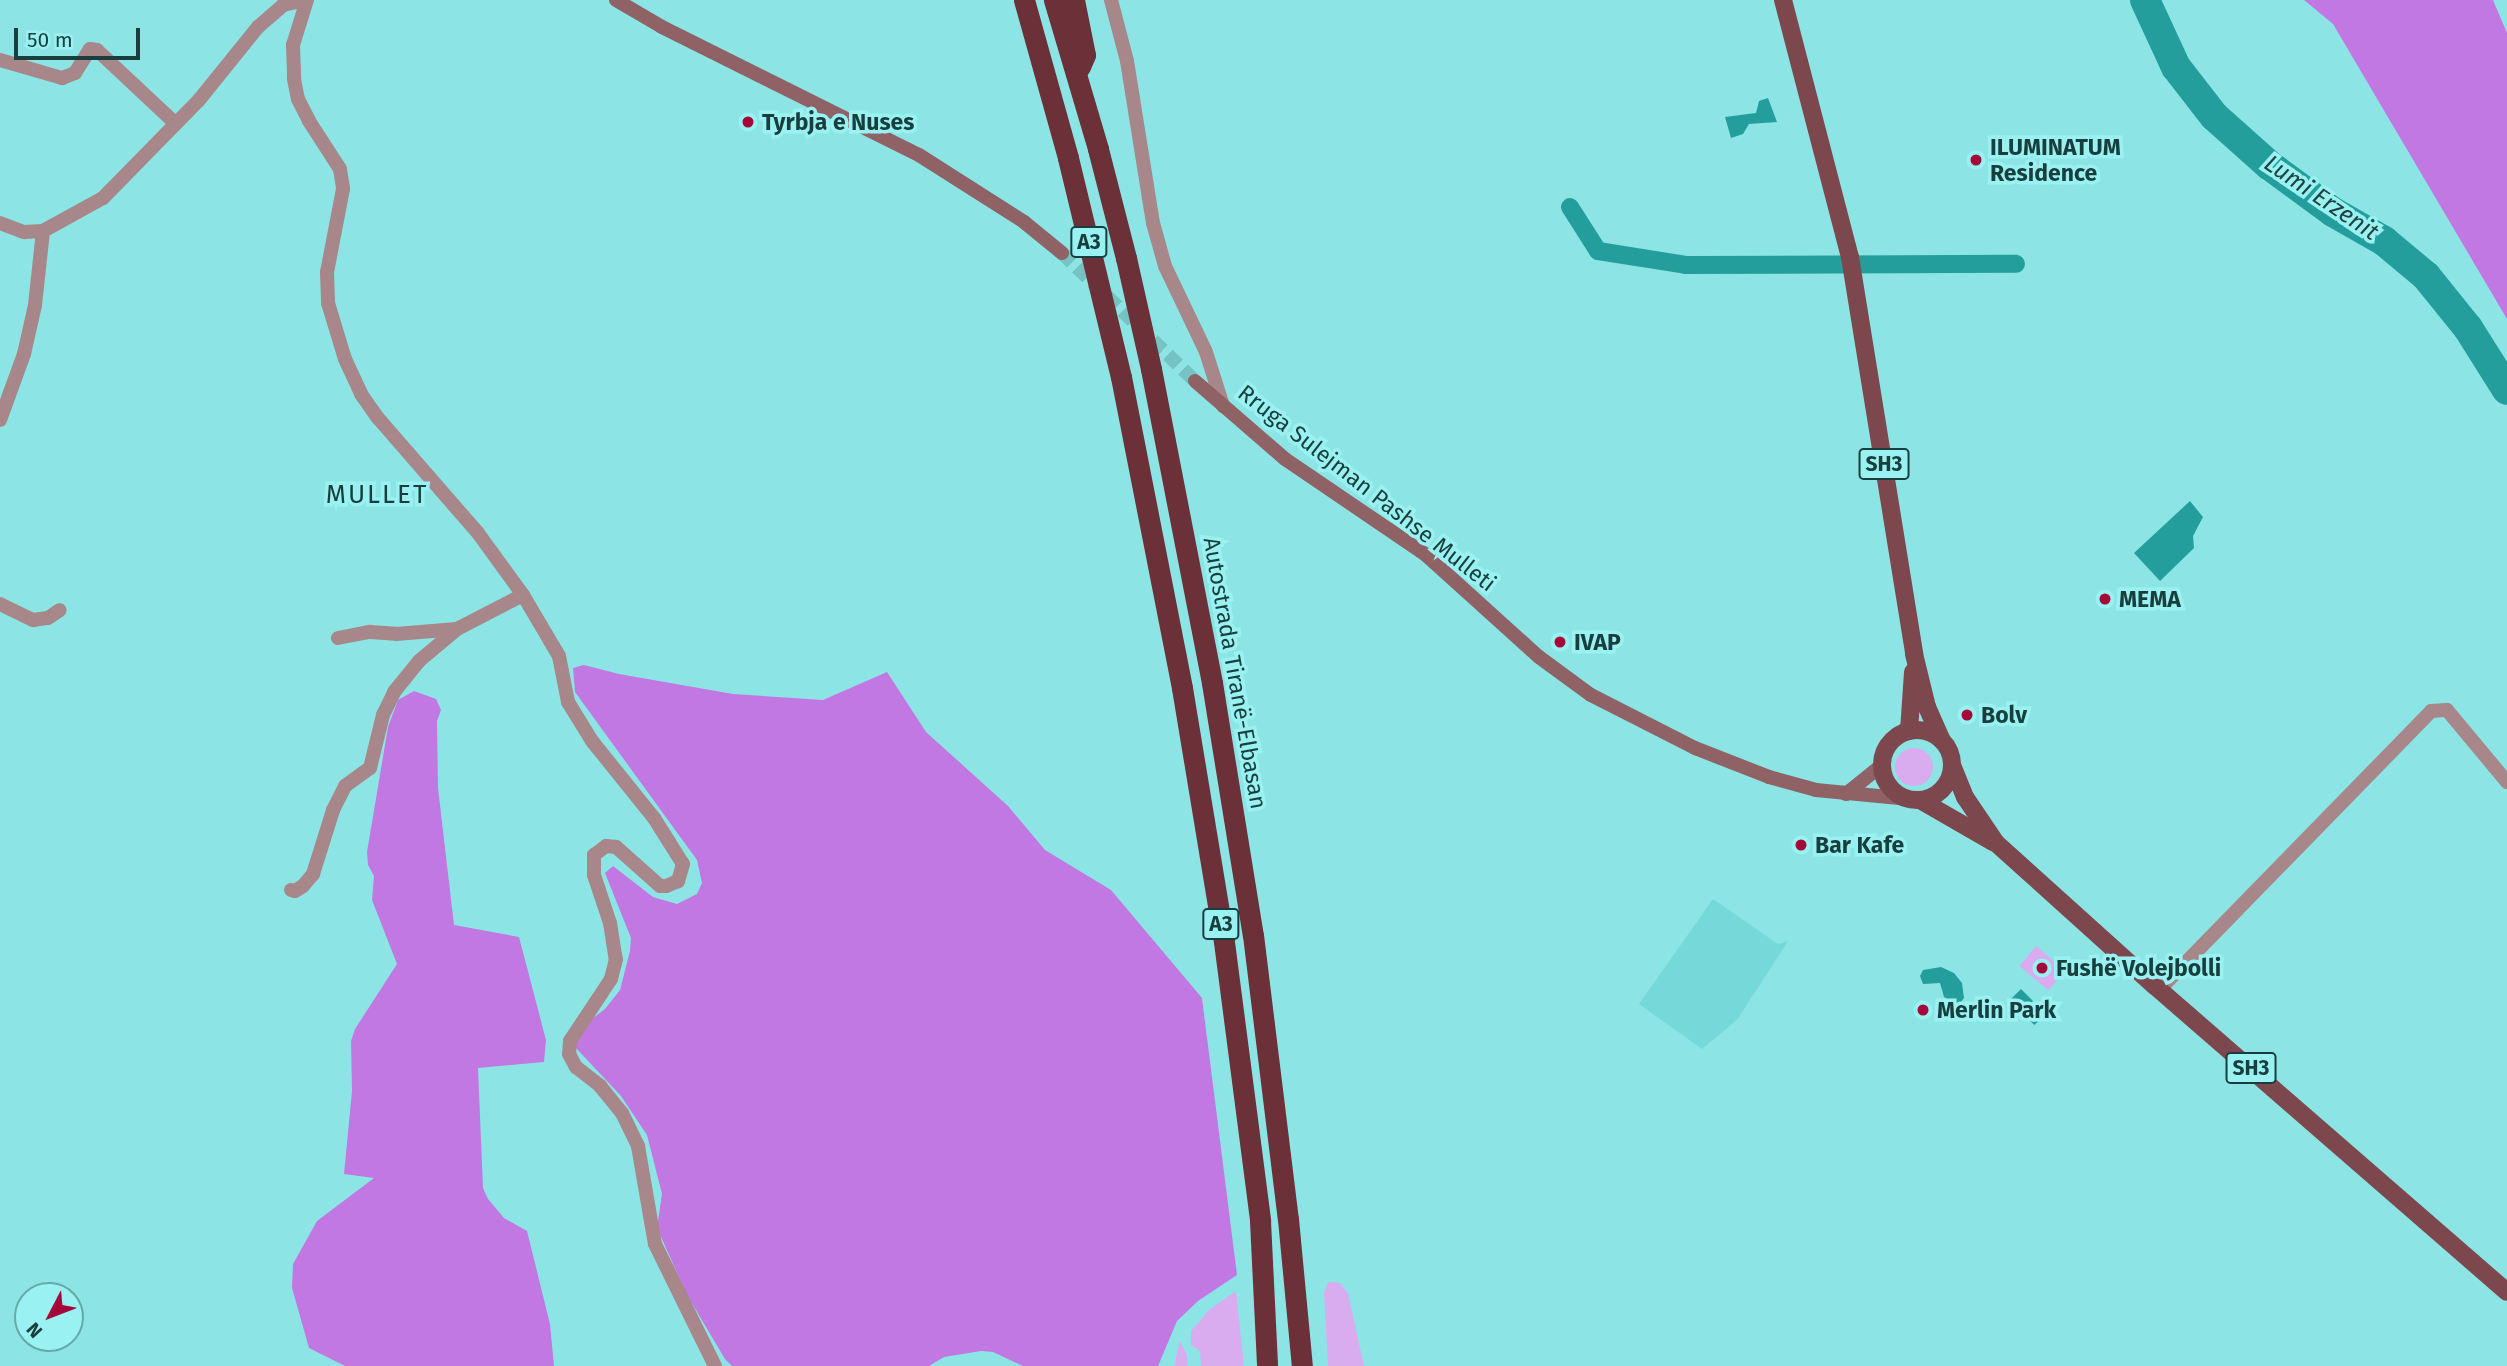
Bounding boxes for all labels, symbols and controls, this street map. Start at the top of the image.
scale bar [18,14,144,58]
text: 50 m [27,27,73,53]
place label: Tyrbja e Nuses [762,108,914,136]
marker: Tyrbja e Nuses [740,114,756,130]
place label: ILUMINATUM Residence [1990,133,2121,187]
water label: Lumi Erzenit [2258,149,2384,247]
marker: ILUMINATUM Residence [1968,152,1984,168]
road number: A3 [1070,224,1108,260]
street label: Rruga Sulejman Pashse Mulleti [1233,379,1501,597]
road number: SH3 [1858,447,1910,482]
district label: MULLET [326,479,428,511]
street label: Autostrada Tiranë-Elbasan [1198,535,1272,811]
place label: MEMA [2119,585,2181,613]
marker: MEMA [2097,591,2113,607]
place label: IVAP [1574,628,1621,656]
marker: IVAP [1552,634,1568,650]
place label: Bolv [1981,701,2027,729]
marker: Bolv [1959,707,1975,723]
place label: Bar Kafe [1815,831,1904,859]
marker: Bar Kafe [1793,837,1809,853]
road number: A3 [1202,906,1240,942]
place label: Fushë Volejbolli [2056,954,2221,982]
marker: Fushë Volejbolli [2034,960,2050,976]
place label: Merlin Park [1937,996,2056,1024]
marker: Merlin Park [1915,1002,1931,1018]
road number: SH3 [2225,1050,2277,1086]
north arrow [14,1282,84,1352]
text: N [22,1318,47,1342]

